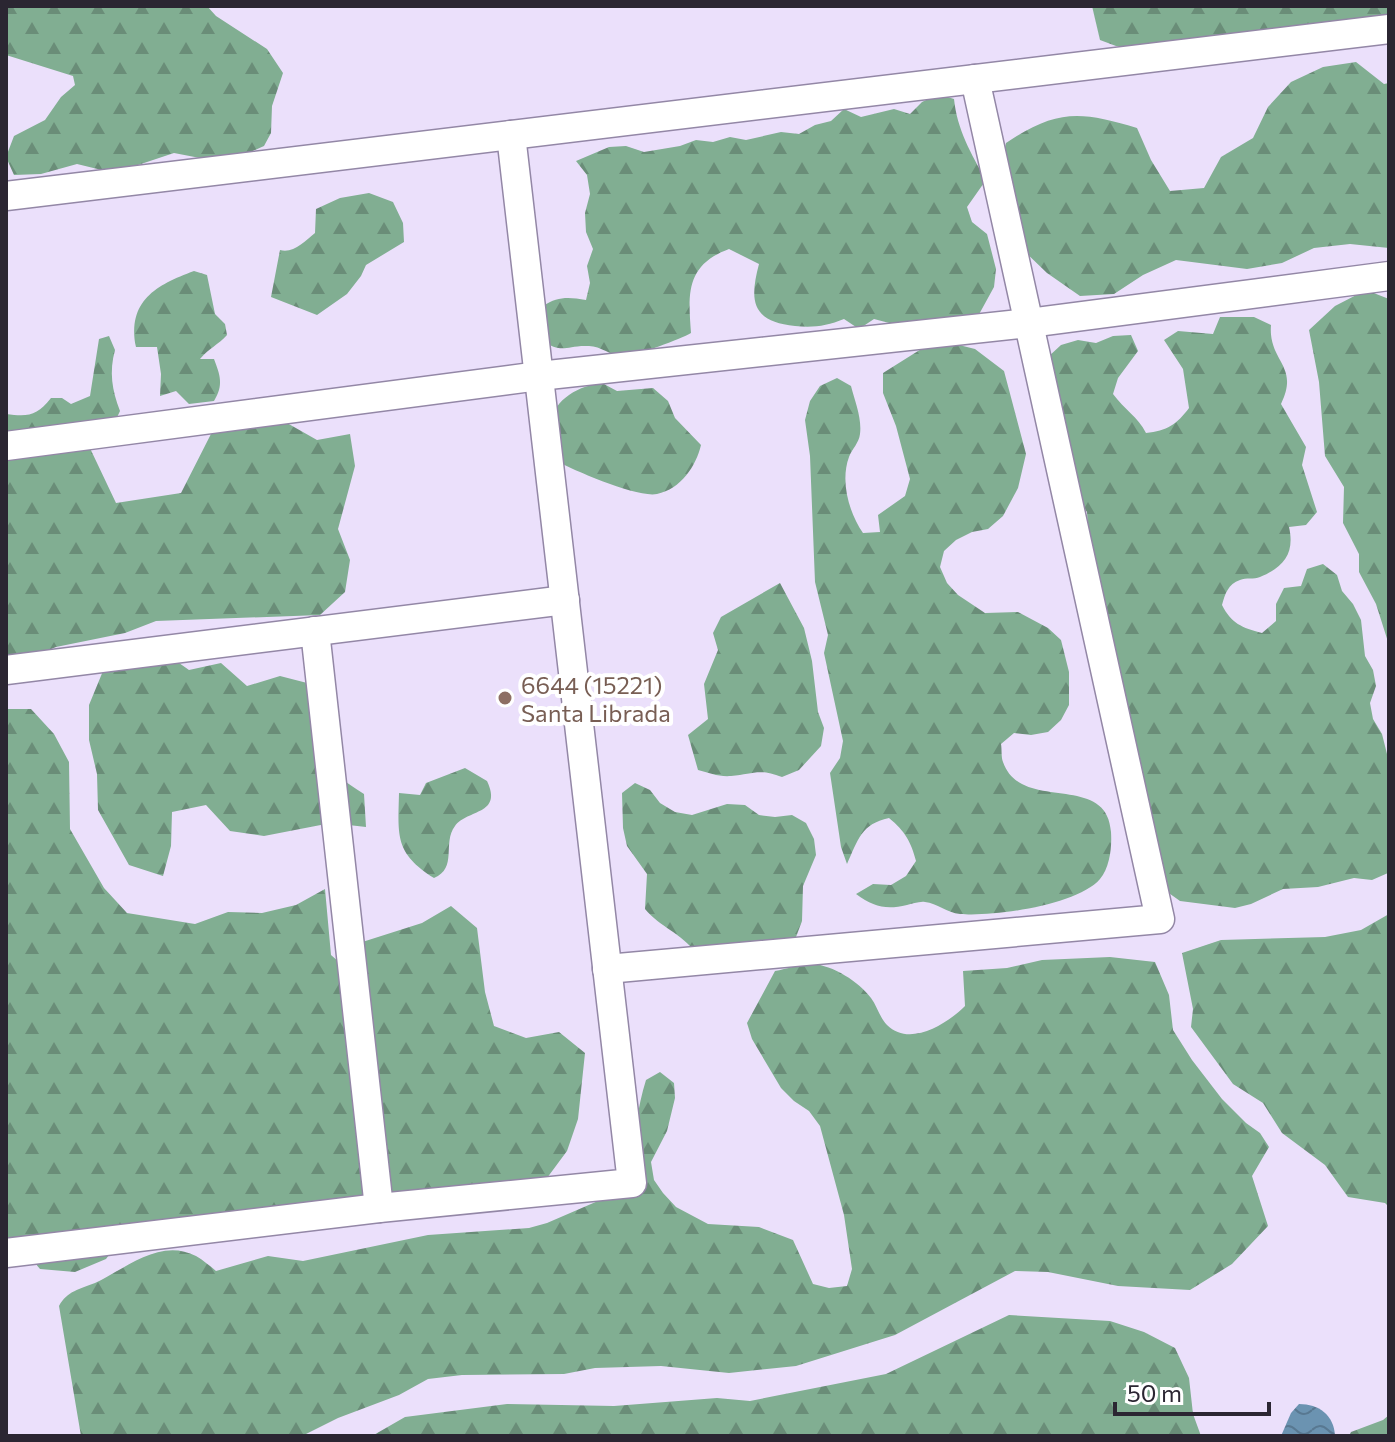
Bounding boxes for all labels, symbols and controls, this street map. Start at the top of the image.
place label: 6644 (15221) Santa Librada [521,670,671,727]
marker: 6644 (15221) Santa Librada [496,689,514,707]
scale bar [1115,1366,1269,1416]
text: 50 m [1127,1378,1182,1407]

